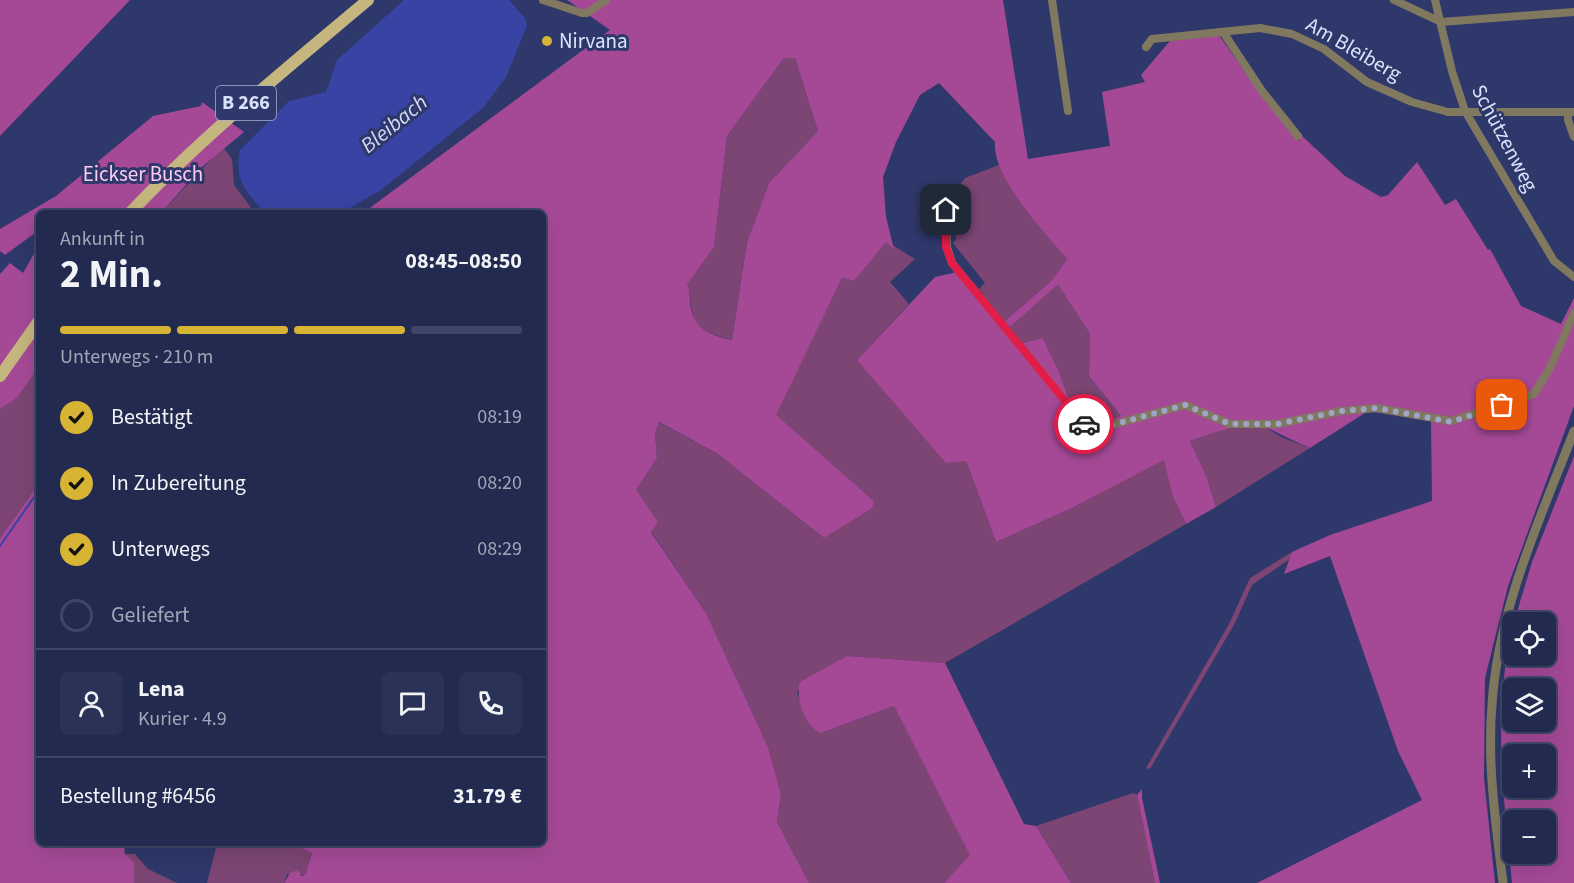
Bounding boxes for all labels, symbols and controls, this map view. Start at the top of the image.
street label: Am Bleiberg [1301,10,1408,89]
place label: Nirvana [559,26,628,56]
marker: Nirvana [540,34,554,48]
street label: Schützenweg [1464,79,1546,197]
road number: B 266 [216,86,276,120]
water label: Bleibach [353,87,435,161]
park label: Eickser Busch [83,159,203,189]
pin [920,184,971,235]
icon: home [929,193,962,226]
text: Ankunft in [60,225,145,253]
text: 08:45–08:50 [405,245,522,277]
text: 2 Min. [60,247,163,303]
text: Unterwegs · 210 m [60,343,213,371]
pin [1476,379,1527,430]
icon: bag [1485,388,1518,421]
courier [1054,394,1114,454]
icon: check [60,401,93,434]
text: Bestätigt [111,401,193,433]
text: 08:19 [477,403,522,431]
icon: car [1068,408,1101,441]
icon: check [60,467,93,500]
text: In Zubereitung [111,467,246,499]
text: 08:20 [477,469,522,497]
icon: check [60,533,93,566]
text: Unterwegs [111,533,210,565]
text: 08:29 [477,535,522,563]
text: Geliefert [111,599,190,631]
map controls [1502,612,1556,864]
button: locate [1502,612,1556,666]
button: person [60,672,123,735]
button: chat [381,672,444,735]
button: phone [459,672,522,735]
text: Lena [138,673,185,705]
button: layers [1502,678,1556,732]
text: Kurier · 4.9 [138,705,227,733]
button: + [1502,744,1556,798]
text: Bestellung #6456 [60,780,216,812]
text: 31.79 € [453,780,522,812]
button: − [1502,810,1556,864]

